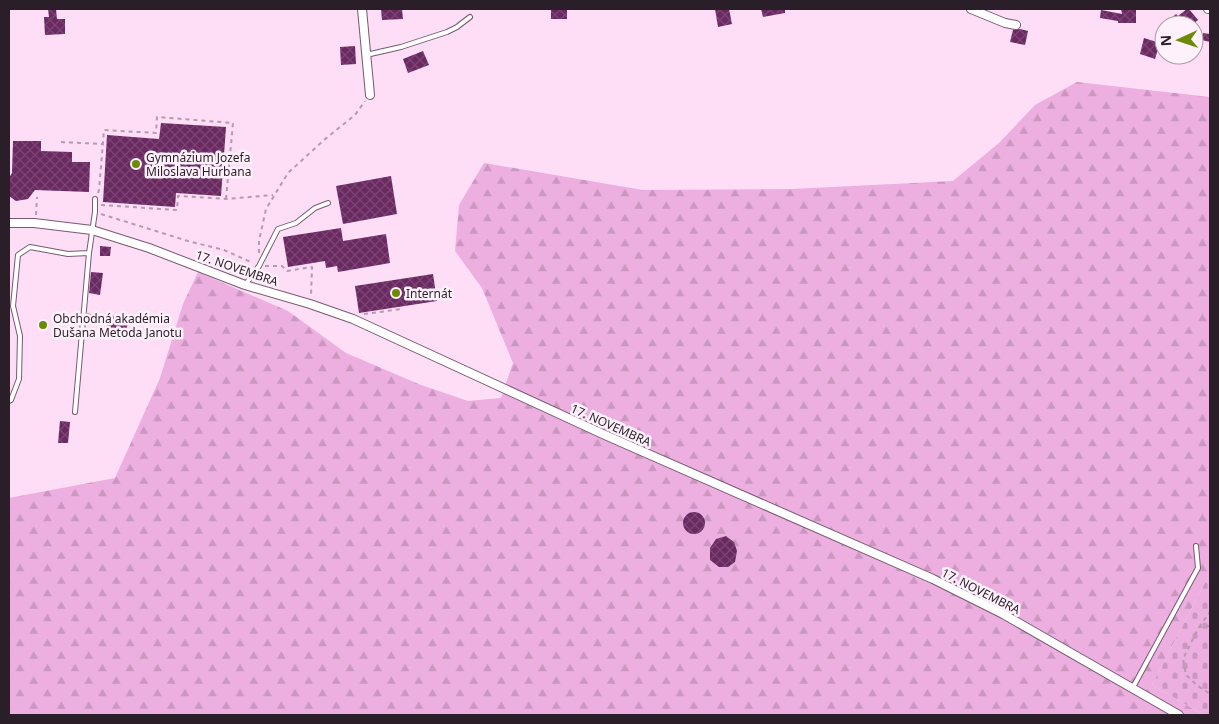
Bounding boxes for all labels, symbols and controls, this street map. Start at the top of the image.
north arrow [1154,15,1204,65]
text: N [1156,35,1175,47]
place label: Gymnázium Jozefa Miloslava Hurbana [146,149,251,180]
marker: Gymnázium Jozefa Miloslava Hurbana [130,158,142,170]
street label: 17. NOVEMBRA [194,246,281,290]
place label: Internát [406,285,453,302]
marker: Internát [390,287,402,299]
place label: Obchodná akadémia Dušana Metoda Janotu [53,310,182,341]
marker: Obchodná akadémia Dušana Metoda Janotu [37,319,49,331]
street label: 17. NOVEMBRA [568,400,654,450]
street label: 17. NOVEMBRA [939,564,1024,618]

